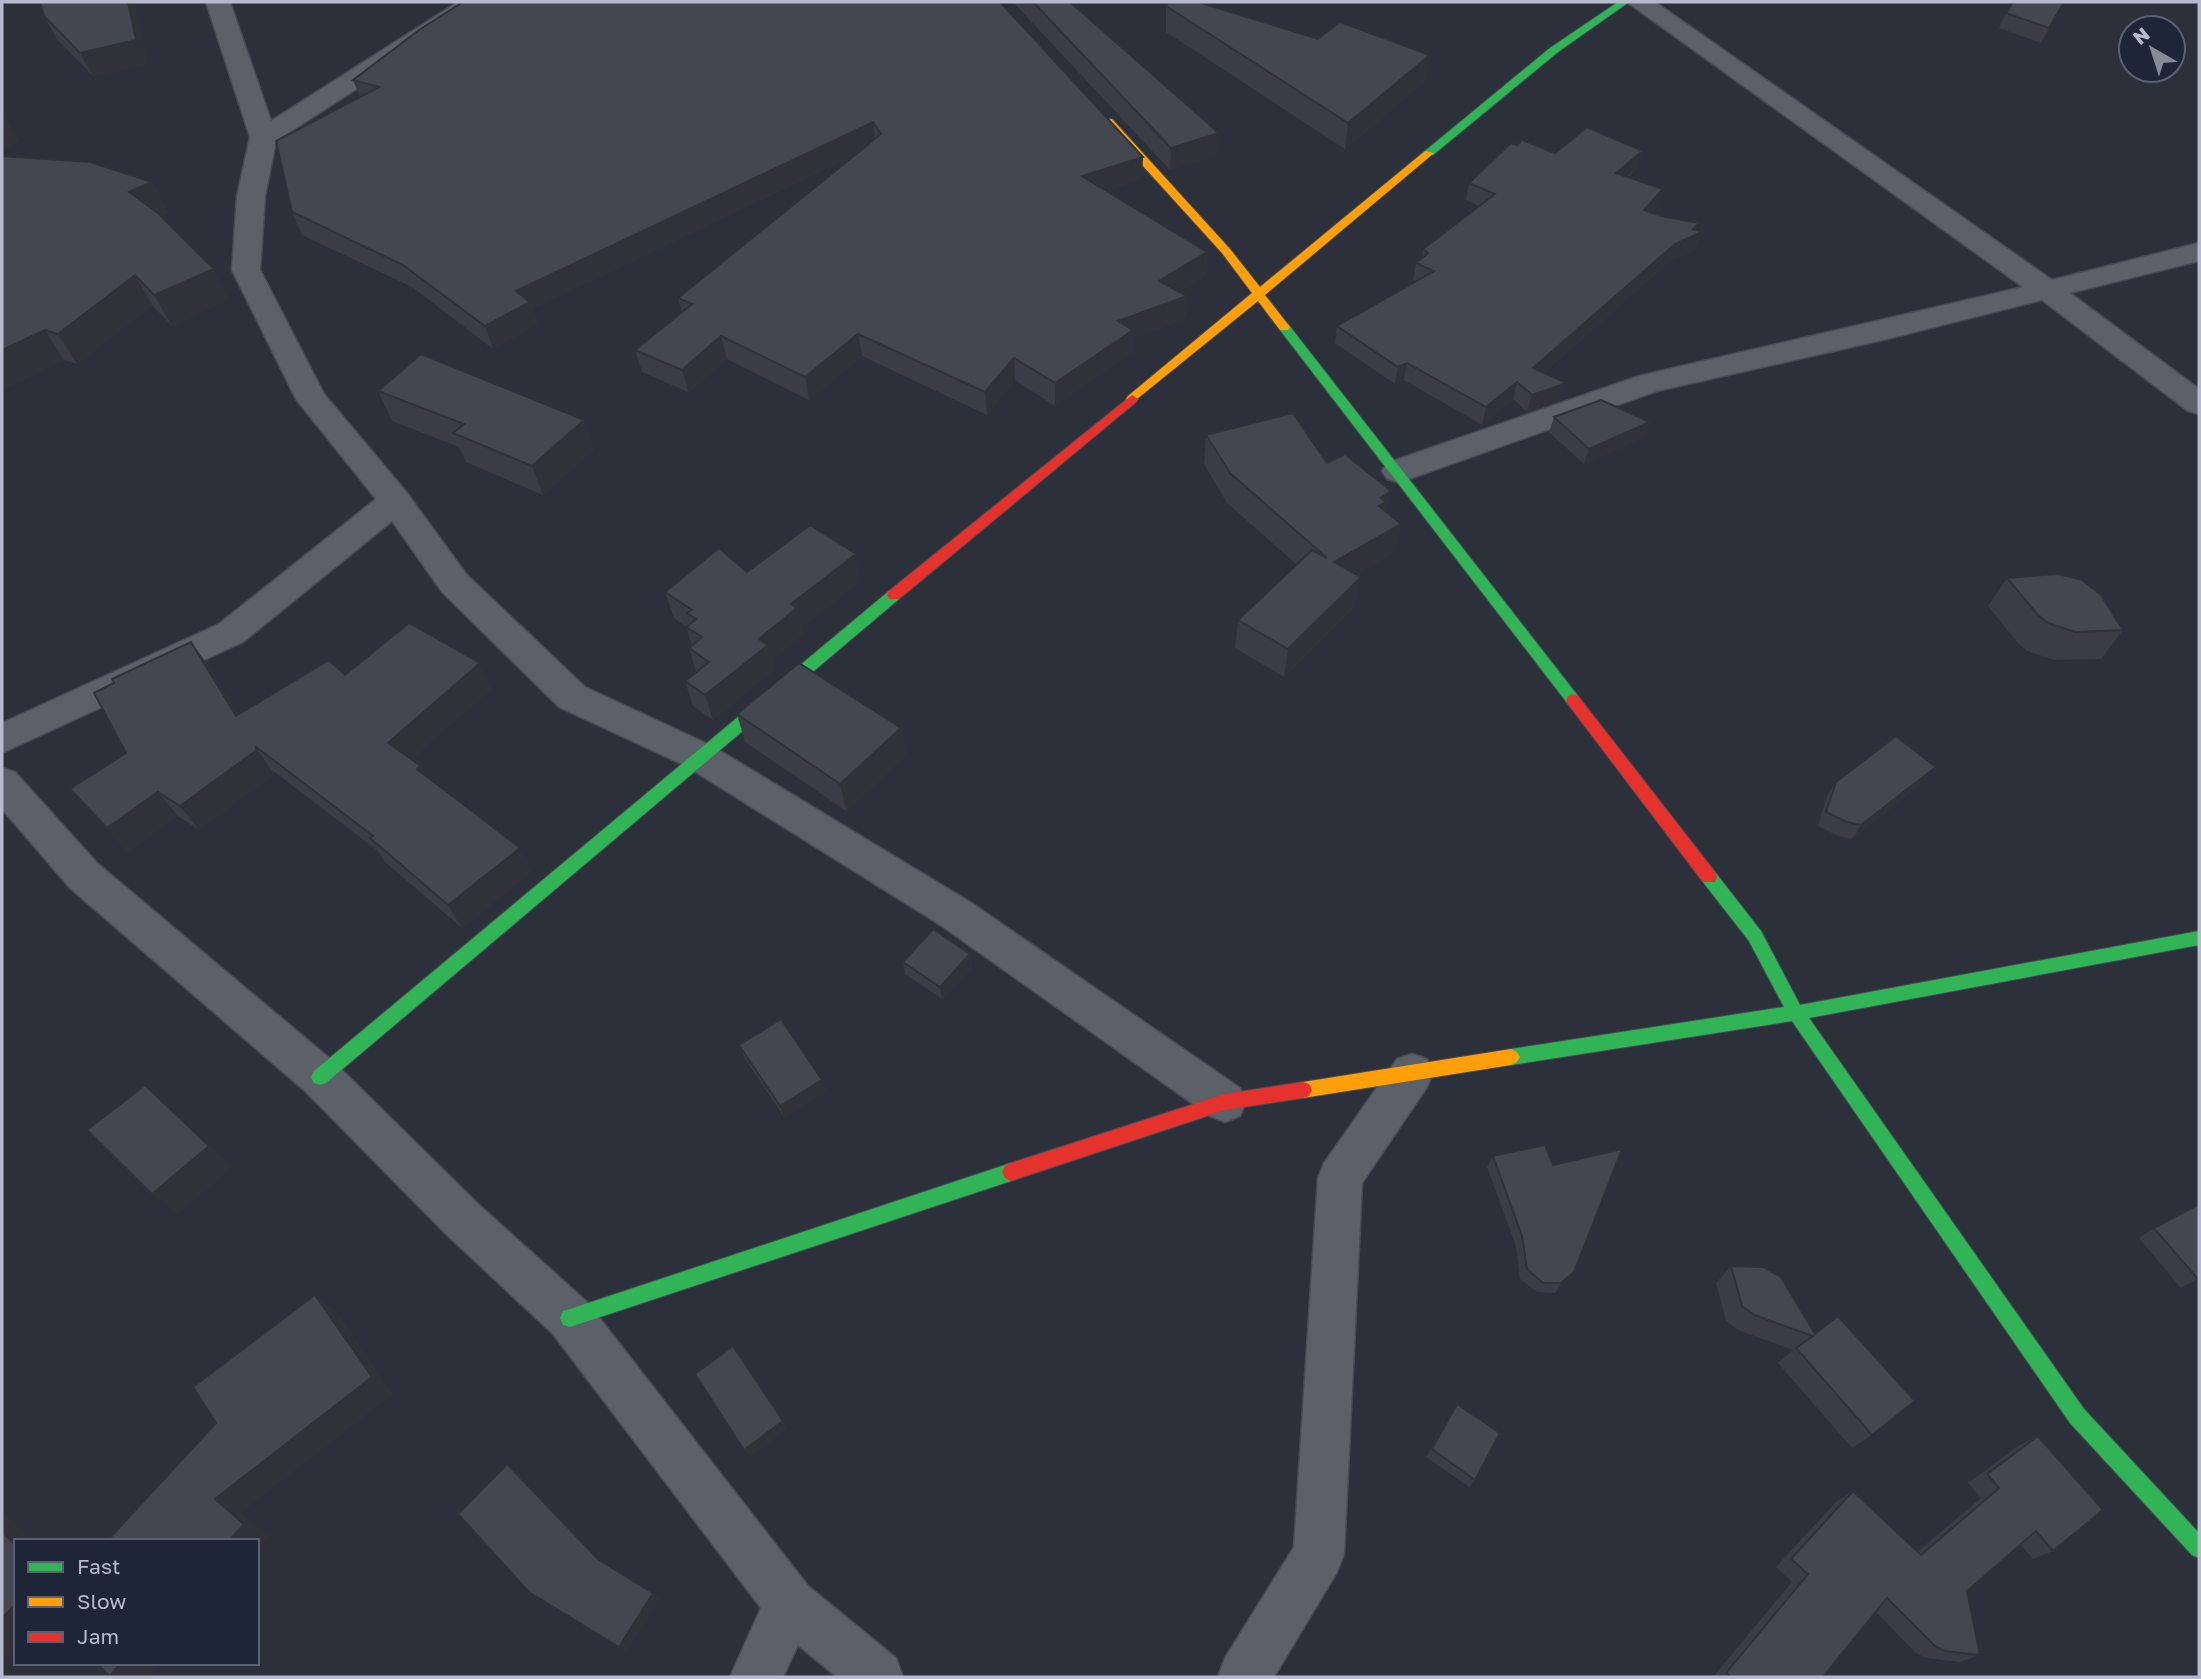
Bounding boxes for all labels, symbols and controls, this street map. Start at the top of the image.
north arrow [2117,14,2187,84]
text: N [2128,22,2154,49]
legend [14,1539,259,1665]
text: Fast [77,1553,120,1579]
text: Slow [77,1588,126,1614]
text: Jam [77,1623,119,1649]

